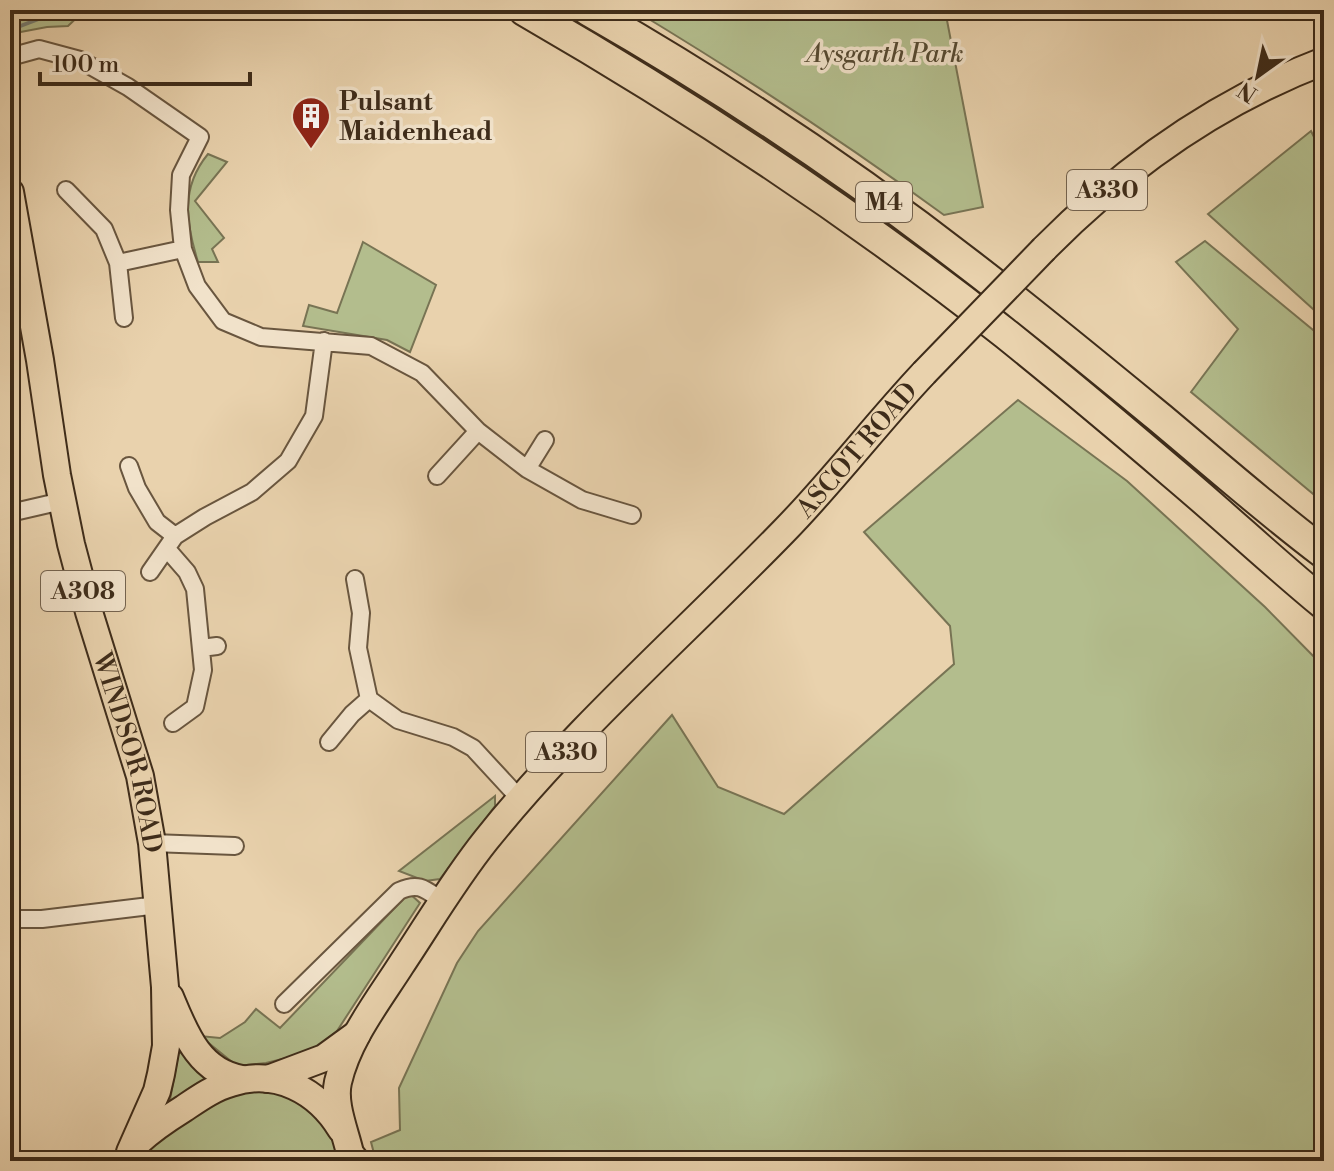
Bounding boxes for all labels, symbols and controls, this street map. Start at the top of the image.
scale bar [40,36,250,86]
north arrow [1218,36,1298,116]
park label: Aysgarth Park [803,38,964,70]
text: 100 m [52,50,119,80]
text: N [1233,75,1263,108]
place label: Pulsant Maidenhead [339,86,492,148]
building icon: Pulsant Maidenhead [290,95,332,150]
road number: A330 [1067,170,1147,210]
road number: M4 [856,182,912,222]
street label: ASCOT ROAD [789,376,925,526]
road number: A308 [41,571,125,611]
street label: WINDSOR ROAD [85,648,168,856]
road number: A330 [526,732,606,772]

